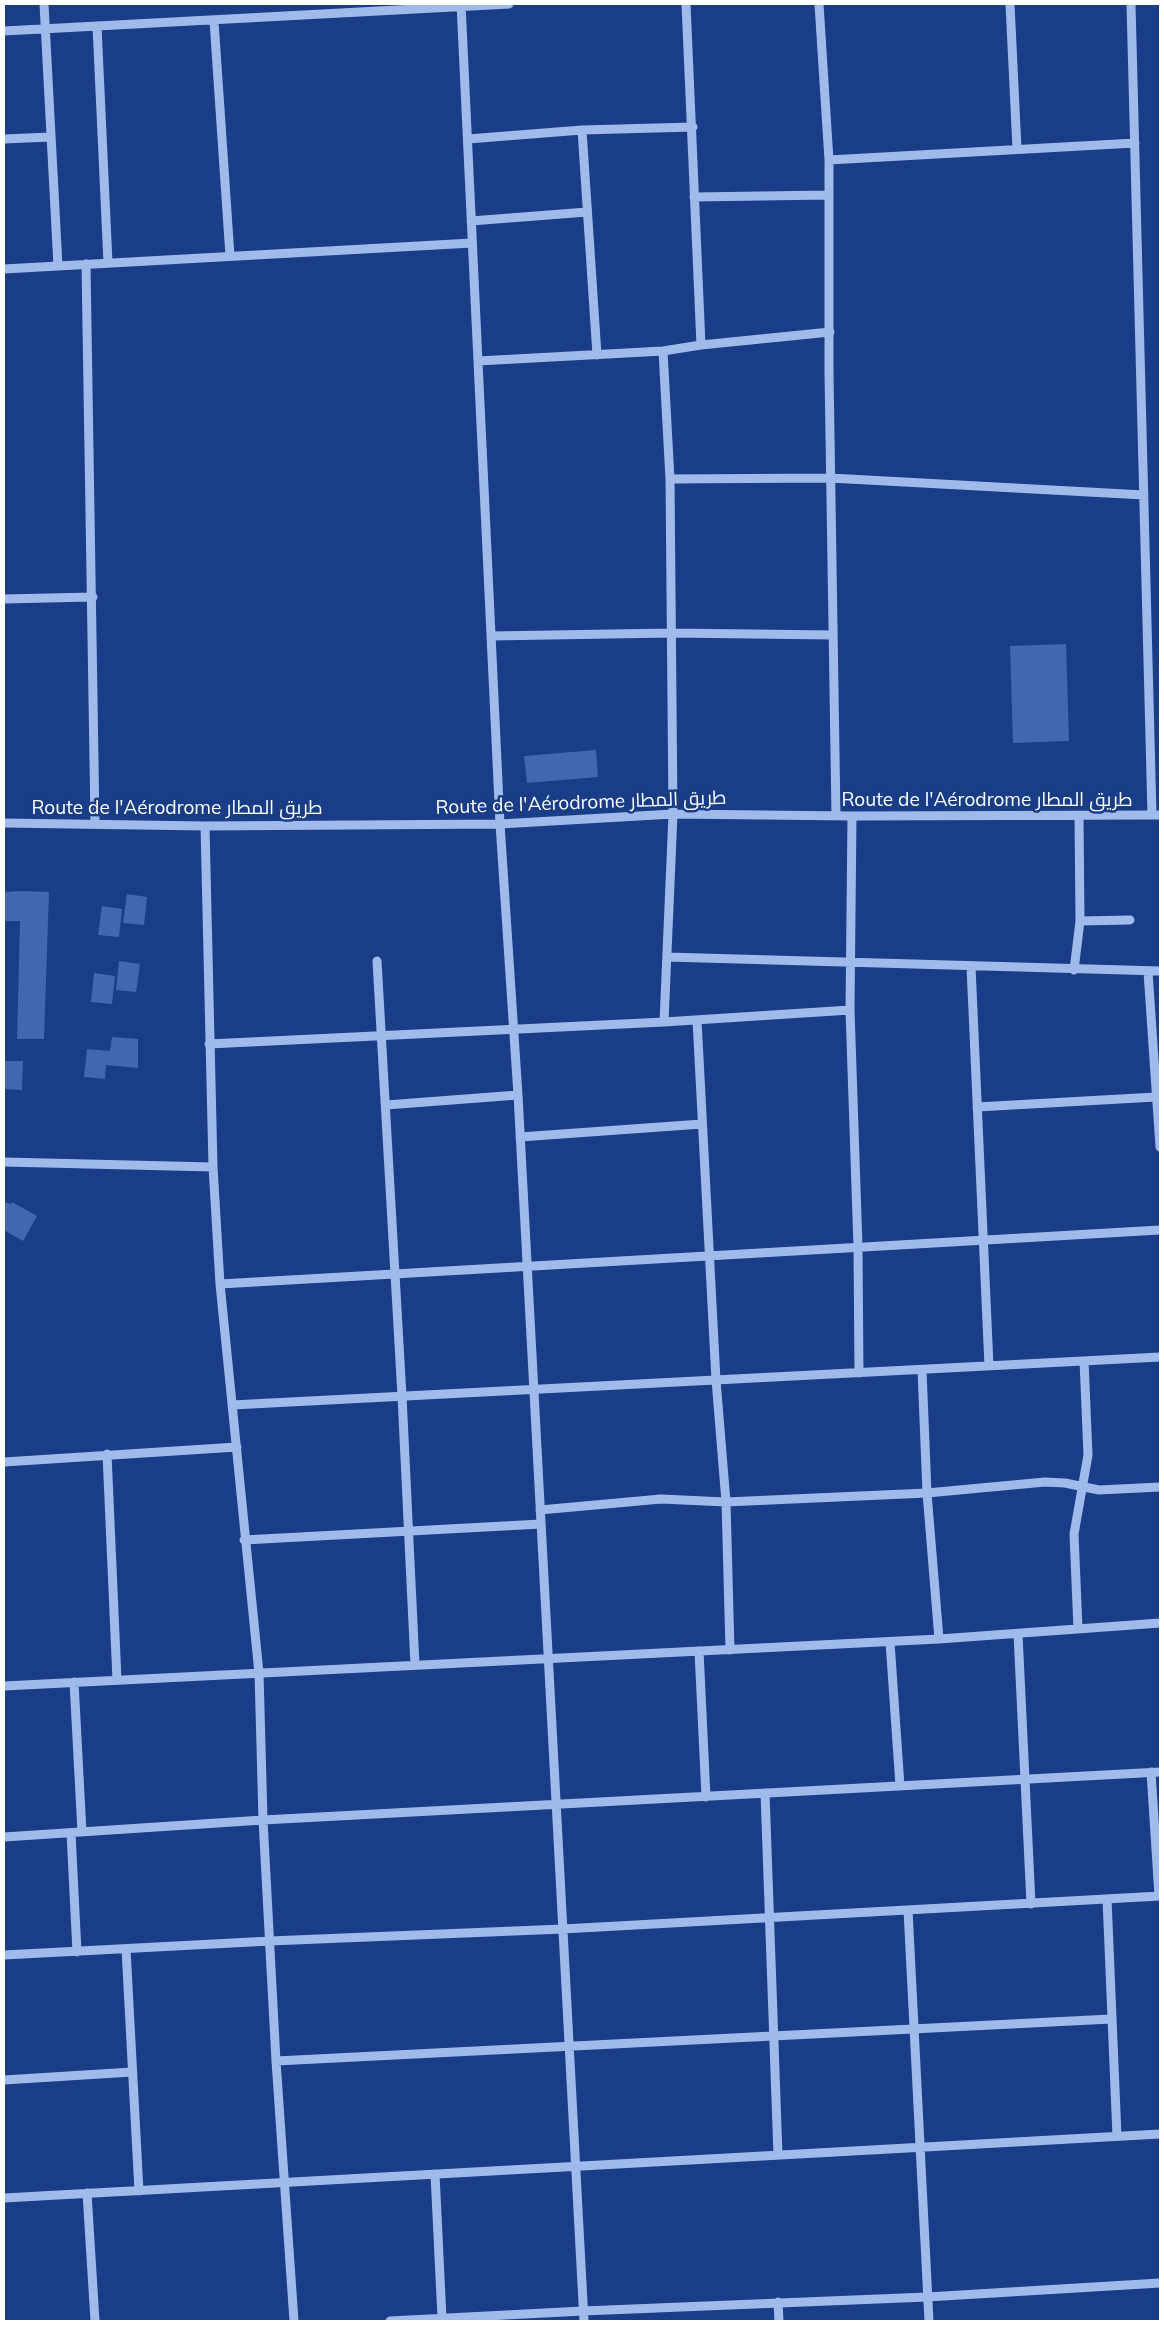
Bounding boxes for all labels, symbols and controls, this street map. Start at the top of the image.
street label: Route de l'Aérodrome طريق المطار [435,787,727,819]
street label: Route de l'Aérodrome طريق المطار [841,789,1133,811]
street label: Route de l'Aérodrome طريق المطار [31,797,323,819]

